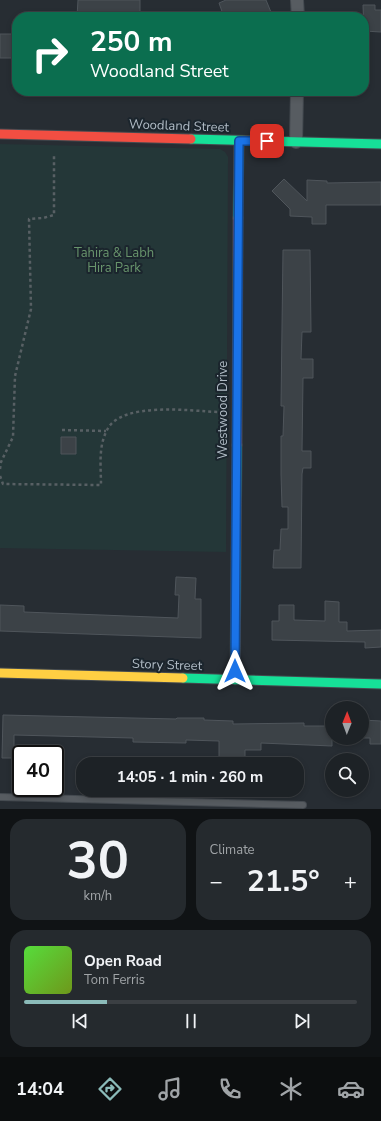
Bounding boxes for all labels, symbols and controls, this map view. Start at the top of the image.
text: 250 m [90,23,173,61]
icon: right [24,28,76,80]
text: Woodland Street [90,59,229,83]
street label: Woodland Street [129,115,230,137]
pin [250,124,284,158]
icon: arrive [256,130,278,152]
park label: Tahira & Labh Hira Park [74,244,154,277]
street label: Westwood Drive [214,361,232,459]
position arrow [214,650,256,692]
street label: Story Street [132,655,203,675]
north arrow [325,701,369,745]
map controls [325,701,369,797]
speed limit sign: 40 [12,745,64,797]
button: search [325,753,369,797]
text: 14:05 · 1 min · 260 m [117,767,263,787]
text: 30 [67,825,129,896]
text: Climate [210,841,255,859]
text: 21.5° [247,861,320,902]
text: − [210,867,223,897]
text: + [344,867,357,897]
text: km/h [83,887,112,905]
text: Open Road [84,951,162,971]
text: Tom Ferris [84,971,145,989]
icon: previous [69,1010,91,1032]
icon: pause [180,1010,202,1032]
icon: next [291,1010,313,1032]
icon: directions [96,1075,124,1103]
icon: music [156,1075,184,1103]
icon: phone [216,1075,244,1103]
icon: climate [277,1075,305,1103]
icon: car [337,1075,365,1103]
text: 14:04 [16,1077,64,1101]

